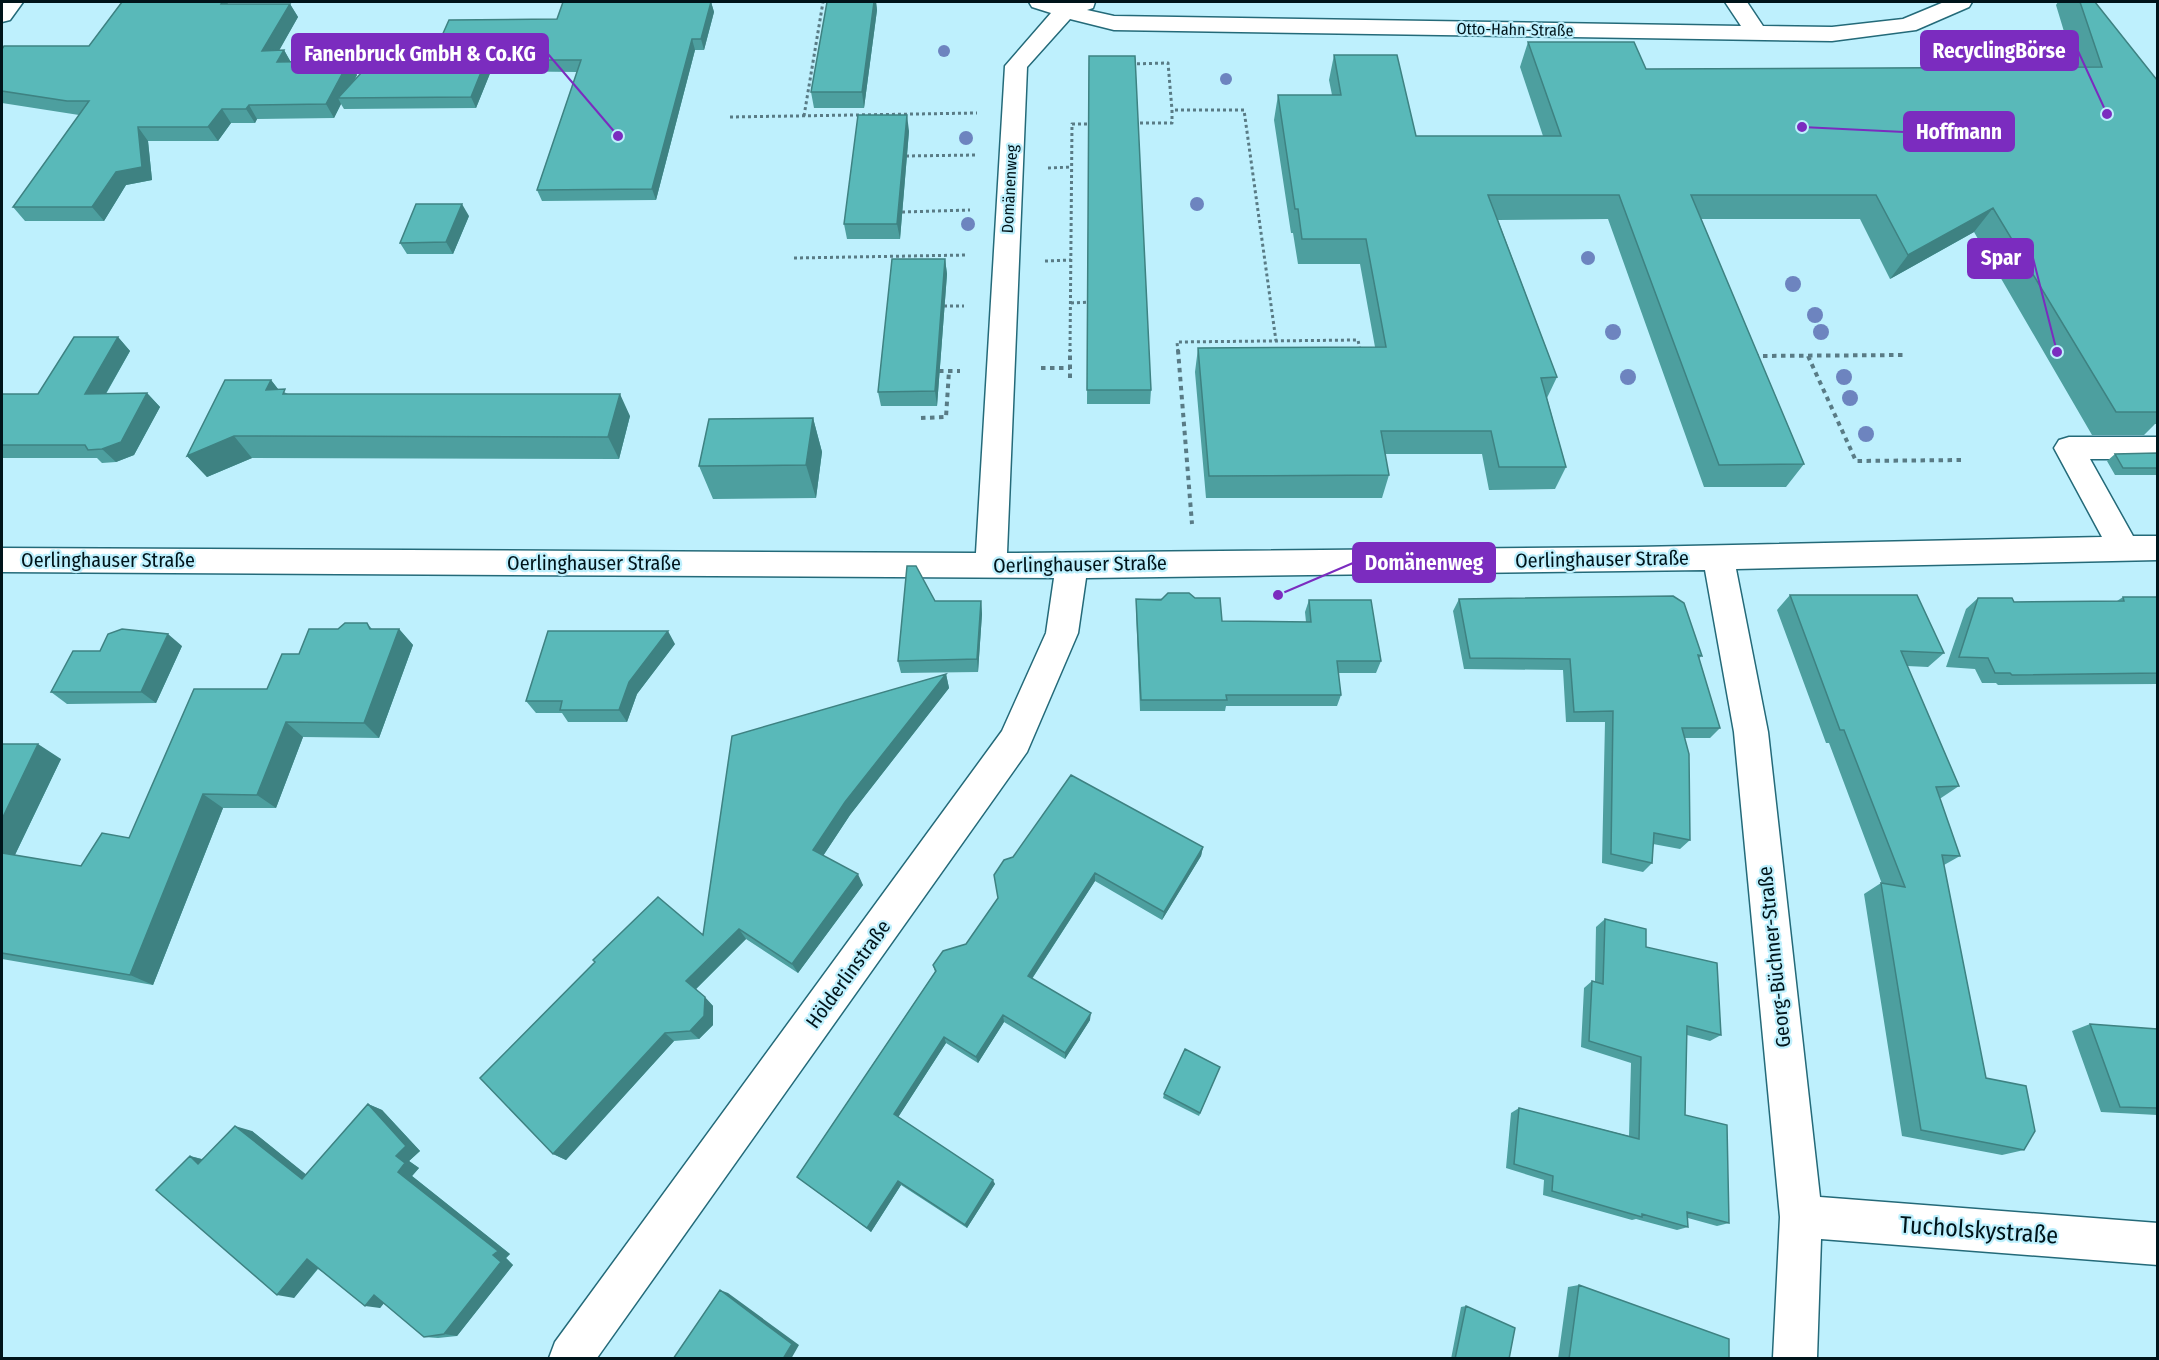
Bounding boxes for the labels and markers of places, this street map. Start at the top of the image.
callout: RecyclingBörse [1921,31,2078,70]
callout: Fanenbruck GmbH & Co.KG [292,34,548,73]
callout: Hoffmann [1904,112,2014,151]
callout: Spar [1968,239,2033,278]
callout: Domänenweg [1353,543,1495,582]

